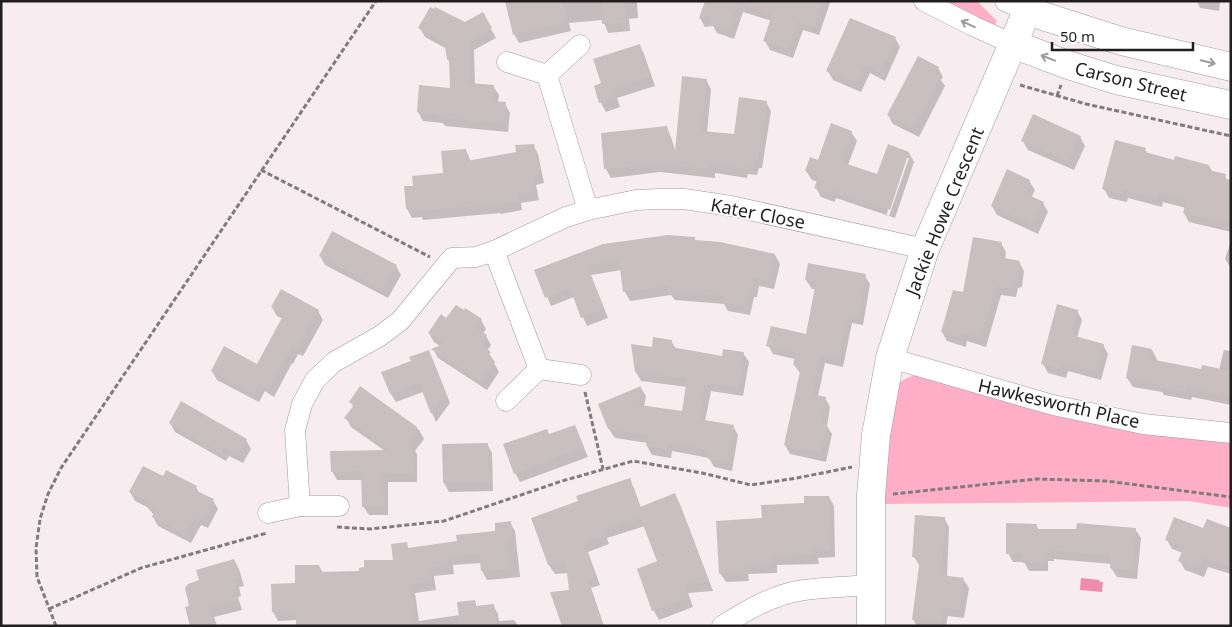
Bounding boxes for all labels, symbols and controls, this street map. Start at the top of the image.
one-way arrow [961,19,976,28]
scale bar [1052,20,1193,52]
text: 50 m [1060,26,1095,46]
one-way arrow [1041,53,1056,62]
street label: Carson Street [1073,56,1190,107]
one-way arrow [1200,58,1216,67]
street label: Jackie Howe Crescent [899,123,989,300]
street label: Kater Close [709,192,807,234]
street label: Hawkesworth Place [976,373,1142,433]

